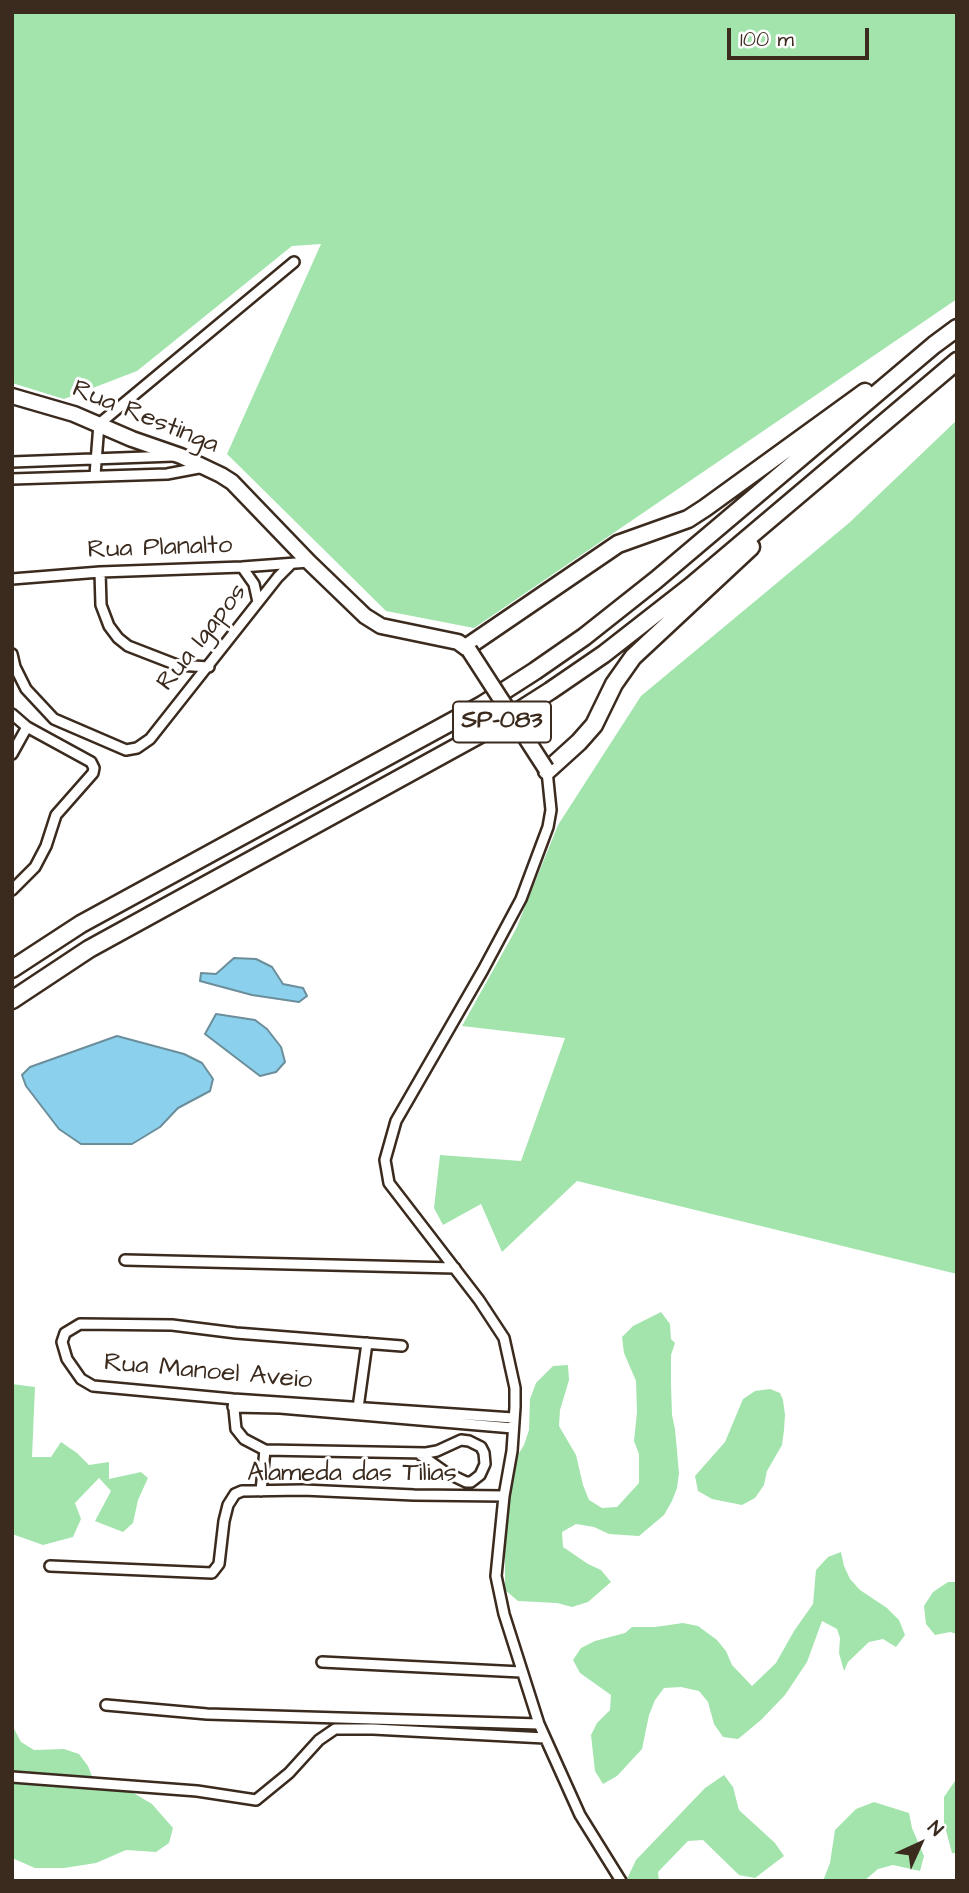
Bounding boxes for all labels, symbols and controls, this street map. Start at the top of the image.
scale bar [731,14,873,58]
text: 100 m [740,25,794,54]
street label: Rua Restinga [67,374,223,462]
street label: Rua Planalto [87,531,233,567]
street label: Rua Igapos [151,578,255,698]
road number: SP-083 [453,702,551,742]
street label: Rua Manoel Aveio [103,1348,313,1398]
street label: Alameda das Tilias [247,1459,457,1491]
north arrow [885,1809,955,1879]
text: N [921,1815,949,1843]

